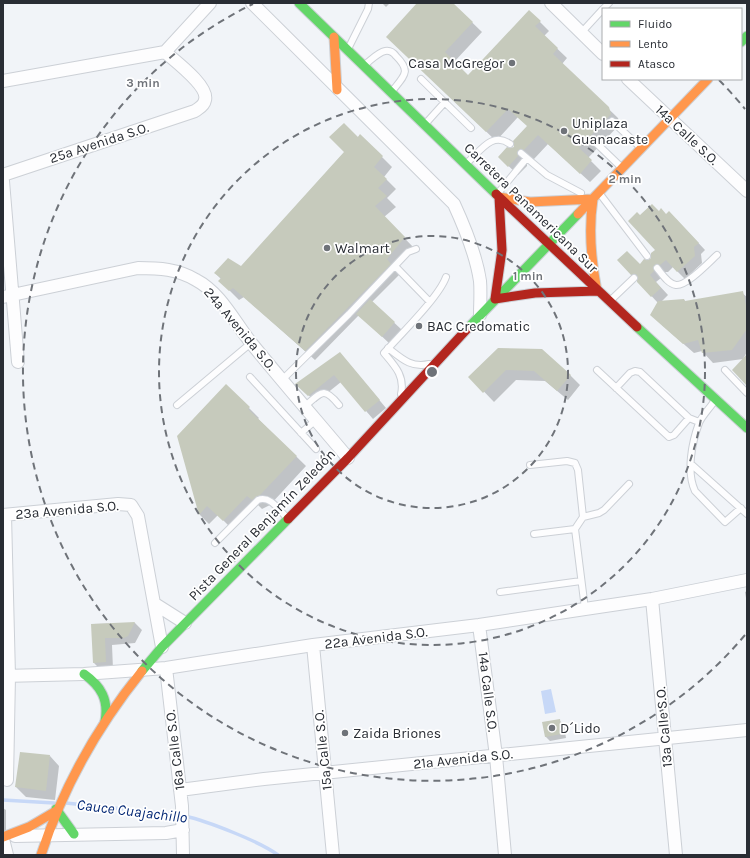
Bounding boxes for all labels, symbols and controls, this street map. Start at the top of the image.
legend [602,8,742,80]
text: Fluido [638,17,672,31]
text: Lento [638,37,668,51]
place label: Casa McGregor [408,55,505,72]
text: Atasco [638,57,675,71]
marker: Casa McGregor [507,58,517,68]
text: 3 min [126,76,160,90]
street label: 14a Calle S.O. [652,101,723,169]
place label: Uniplaza Guanacaste [572,115,648,148]
street label: 25a Avenida S.O. [47,119,151,167]
marker: Uniplaza Guanacaste [559,126,569,136]
street label: Carretera Panamericana Sur [460,139,602,277]
text: 2 min [608,172,642,186]
place label: Walmart [335,240,390,257]
marker: Walmart [322,243,332,253]
text: 1 min [513,269,543,283]
street label: 24a Avenida S.O. [200,284,280,374]
place label: BAC Credomatic [427,318,530,335]
marker: BAC Credomatic [414,321,424,331]
centre of rings [425,365,439,379]
street label: Pista General Benjamín Zeledón [185,446,339,604]
street label: 23a Avenida S.O. [15,497,120,523]
street label: 22a Avenida S.O. [324,623,429,653]
street label: 14a Calle S.O. [475,651,501,734]
street label: 13a Calle S.O. [652,685,676,768]
street label: 16a Calle S.O. [162,708,188,791]
street label: 15a Calle S.O. [310,708,336,791]
place label: D´Lido [560,720,600,737]
marker: D´Lido [547,723,557,733]
place label: Zaida Briones [353,725,441,742]
marker: Zaida Briones [340,728,350,738]
street label: 21a Avenida S.O. [412,745,514,773]
water label: Cauce Cuajachillo [76,795,189,827]

